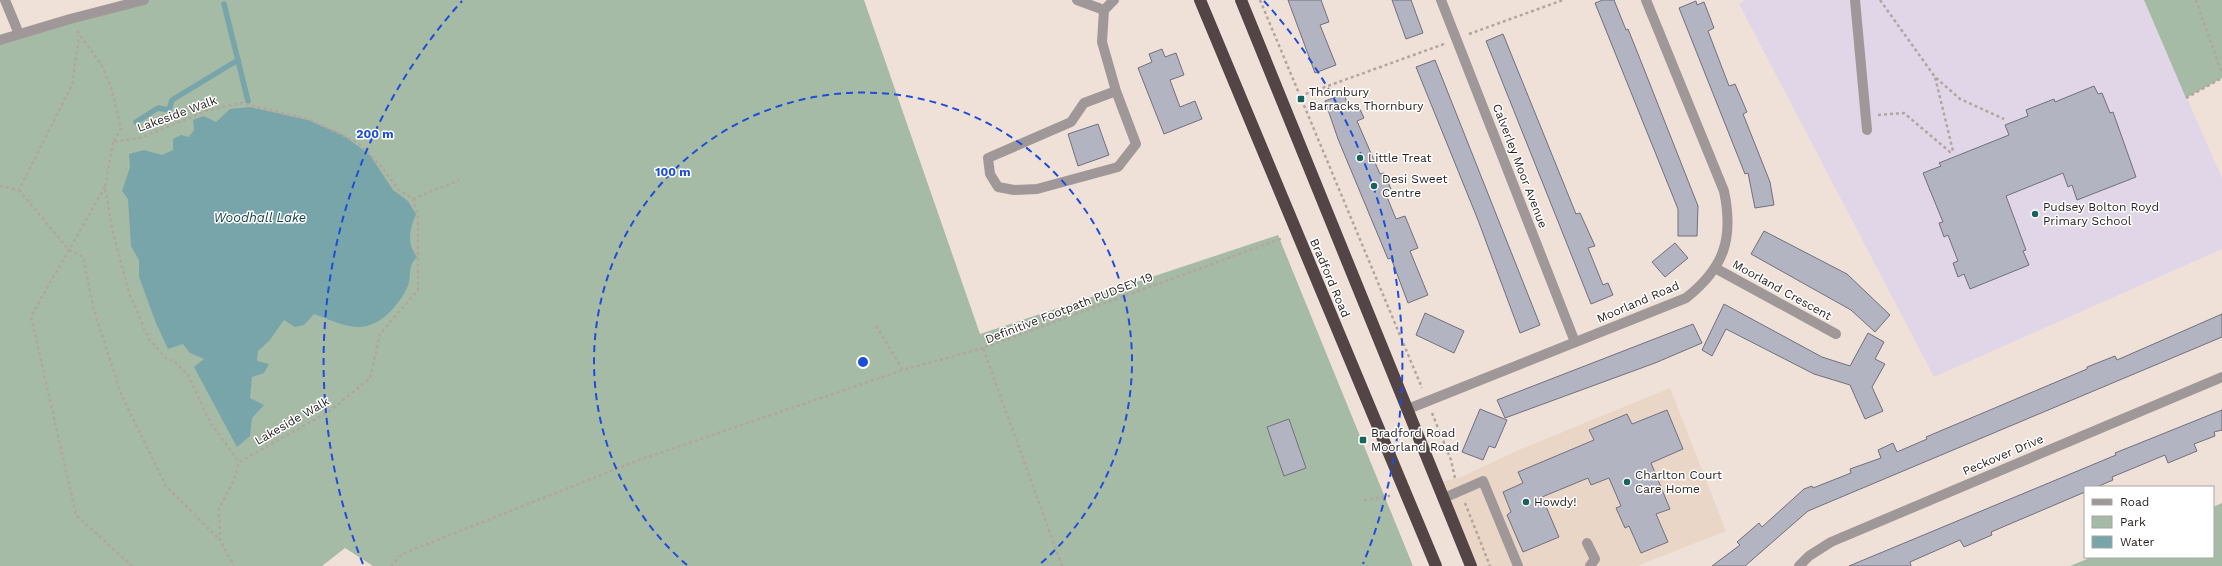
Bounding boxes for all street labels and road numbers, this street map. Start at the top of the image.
street label: Lakeside Walk [135,93,219,135]
street label: Calverley Moor Avenue [1490,102,1550,230]
street label: Bradford Road [1307,236,1353,320]
street label: Moorland Crescent [1730,257,1834,323]
street label: Definitive Footpath PUDSEY 19 [983,270,1155,346]
street label: Moorland Road [1595,278,1681,326]
street label: Lakeside Walk [252,394,332,448]
street label: Peckover Drive [1961,432,2046,478]

